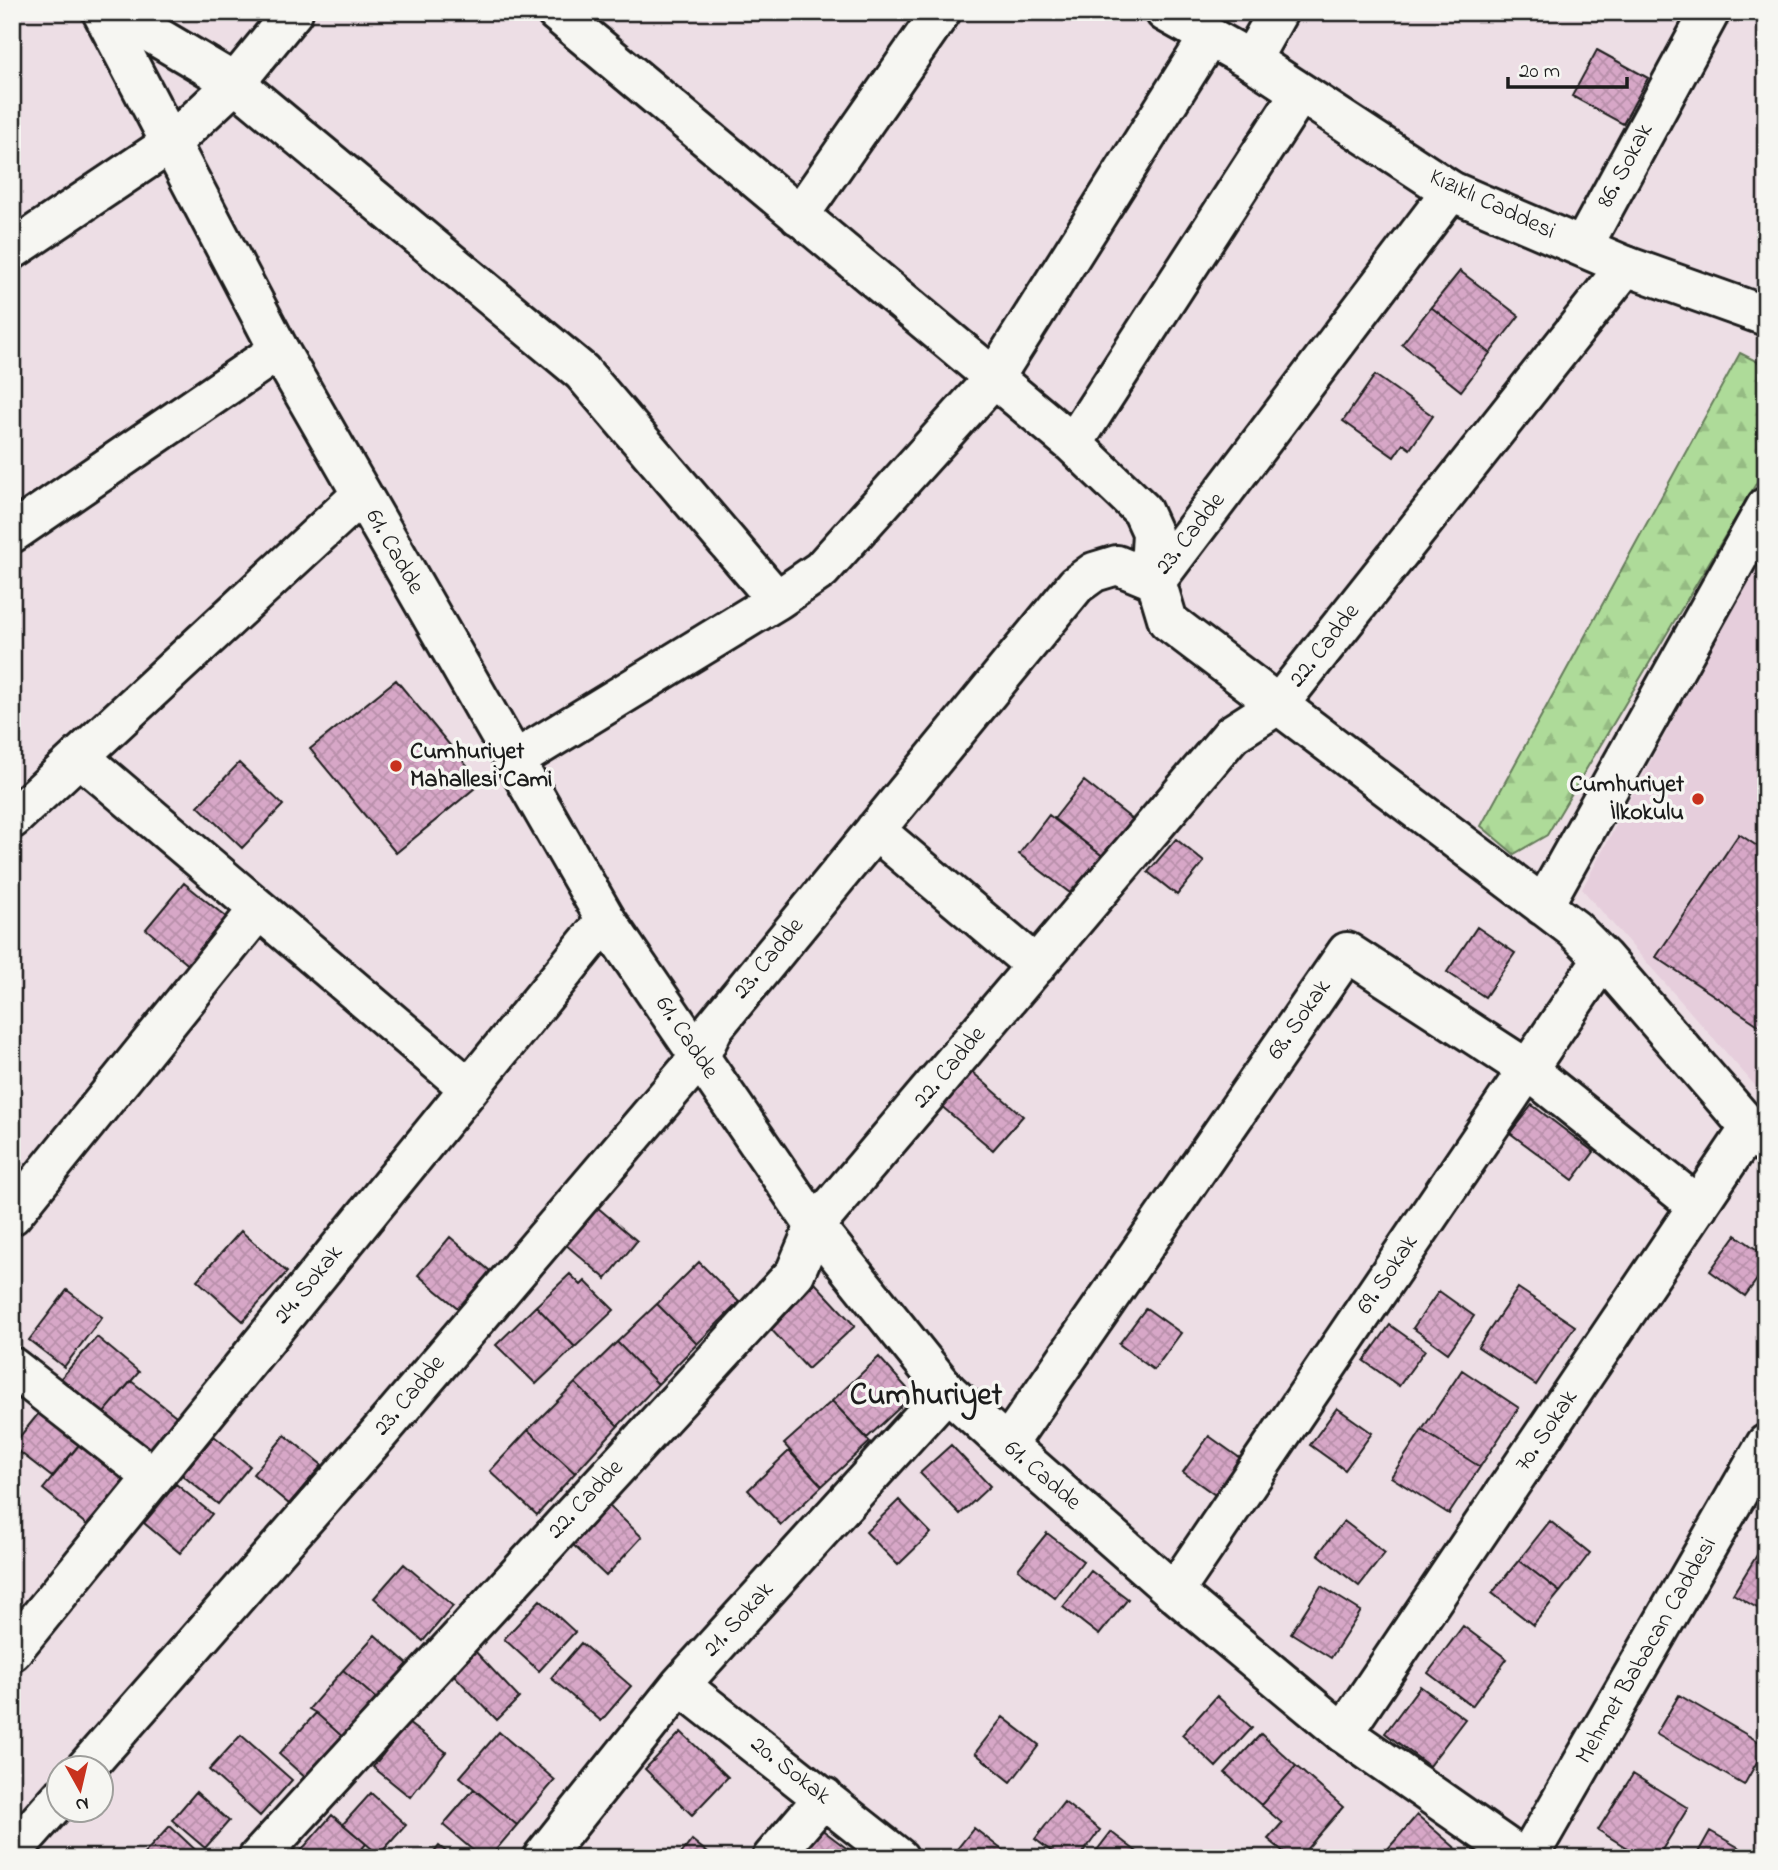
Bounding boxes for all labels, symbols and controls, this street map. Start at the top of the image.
scale bar [1508,46,1628,90]
text: 20 m [1519,57,1560,87]
street label: 86. Sokak [1589,117,1663,215]
street label: Kızıklı Caddesi [1423,160,1561,250]
street label: 23. Cadde [1147,485,1235,583]
street label: 61. Cadde [356,503,433,601]
street label: 22. Cadde [1281,596,1369,696]
place label: Cumhuriyet Mahallesi Cami [410,735,552,798]
marker: Cumhuriyet Mahallesi Cami [388,758,404,774]
place label: Cumhuriyet İlkokulu [1570,768,1685,831]
marker: Cumhuriyet İlkokulu [1690,791,1706,807]
street label: 23. Cadde [725,910,813,1008]
street label: 68. Sokak [1259,972,1341,1068]
street label: 61. Cadde [646,990,727,1087]
street label: 22. Cadde [905,1019,995,1117]
street label: 69. Sokak [1348,1228,1428,1322]
street label: 24. Sokak [266,1237,352,1332]
street label: 23. Cadde [366,1348,455,1444]
district label: Cumhuriyet [850,1373,1003,1421]
street label: 70. Sokak [1507,1383,1588,1479]
street label: 61. Cadde [995,1432,1089,1520]
street label: 22. Cadde [540,1452,633,1548]
street label: Mehmet Babacan Caddesi [1568,1531,1726,1771]
street label: 21. Sokak [695,1574,783,1666]
street label: 20. Sokak [742,1728,838,1814]
north arrow [46,1755,116,1825]
text: N [74,1789,90,1818]

